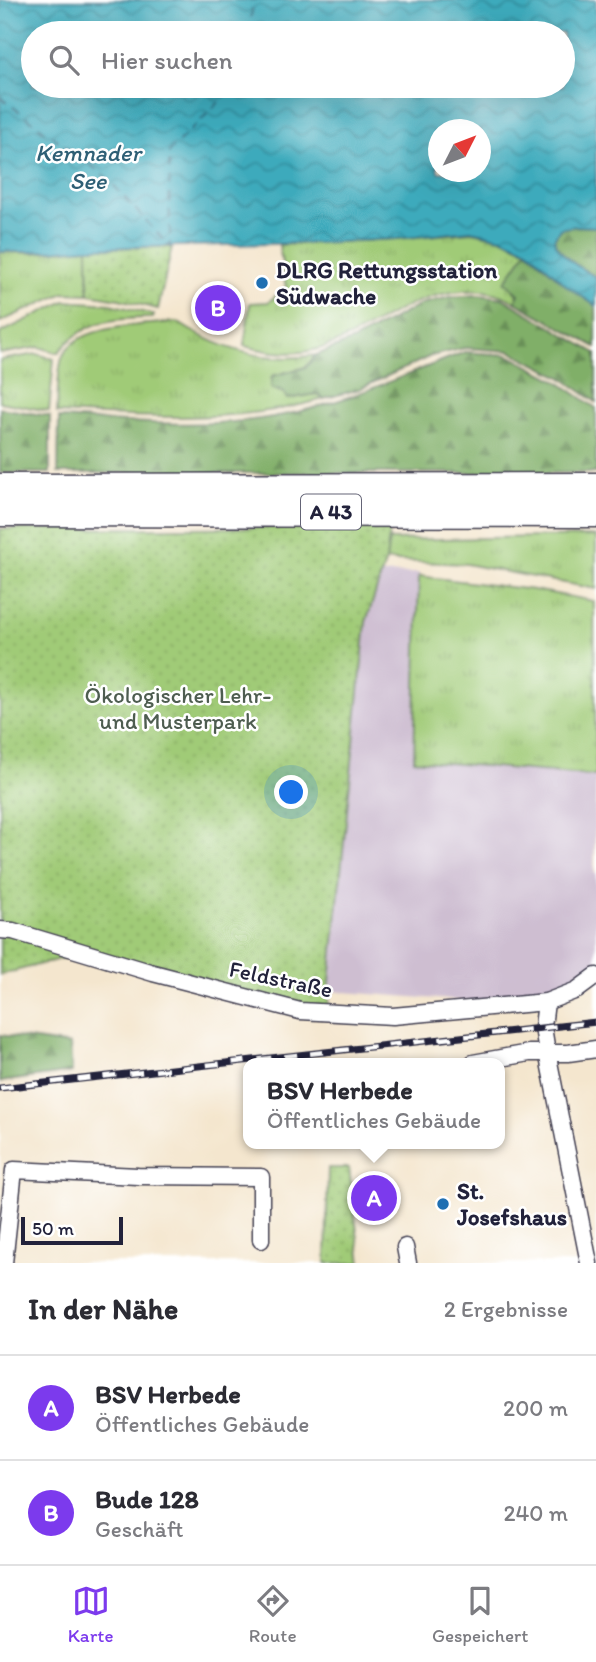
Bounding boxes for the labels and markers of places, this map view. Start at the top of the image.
place label: DLRG Rettungsstation Südwache [276,256,498,310]
marker: DLRG Rettungsstation Südwache [254,275,270,291]
pin: B [195,282,241,334]
pin: A [351,1172,397,1224]
place label: St. Josefshaus [456,1177,567,1231]
marker: St. Josefshaus [435,1196,451,1212]

